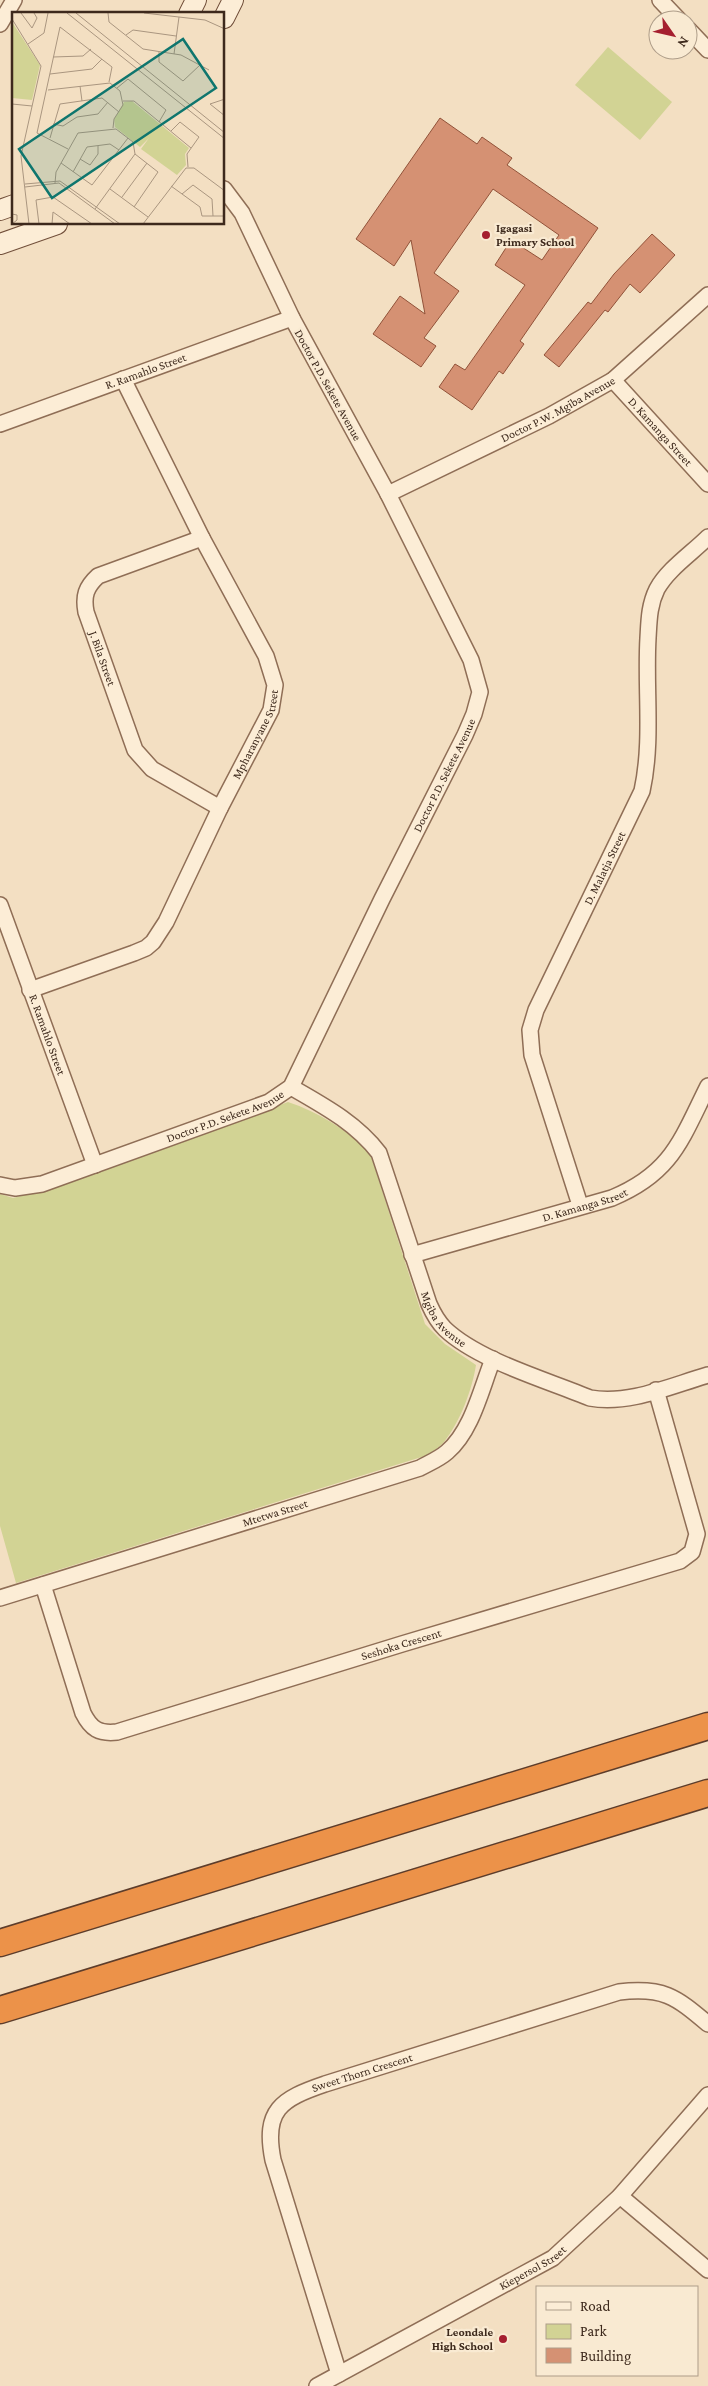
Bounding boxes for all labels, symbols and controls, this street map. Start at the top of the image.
north arrow [648,10,698,60]
inset map [12,12,225,225]
text: N [674,34,693,51]
place label: Igagasi Primary School [496,221,575,249]
marker: Igagasi Primary School [480,229,492,241]
street label: Doctor P.D. Sekete Avenue [292,327,364,443]
street label: R. Ramahlo Street [103,350,189,392]
street label: Doctor P.W. Mgiba Avenue [499,373,618,445]
street label: D. Kamanga Street [625,394,696,470]
street label: J. Bila Street [86,628,119,689]
street label: Mpharanyane Street [229,687,281,781]
street label: Doctor P.D. Sekete Avenue [410,716,478,834]
street label: D. Malatja Street [581,828,629,907]
street label: R. Ramahlo Street [26,992,69,1078]
street label: Doctor P.D. Sekete Avenue [165,1087,287,1145]
street label: D. Kamanga Street [541,1184,631,1225]
street label: Mgiba Avenue [418,1289,469,1350]
street label: Mtetwa Street [241,1496,311,1530]
street label: Seshoka Crescent [359,1625,444,1663]
street label: Sweet Thorn Crescent [310,2050,415,2095]
street label: Kiepersol Street [497,2242,570,2293]
legend [536,2286,698,2376]
text: Road [580,2298,611,2314]
text: Park [580,2323,607,2339]
place label: Leondale High School [432,2325,494,2353]
marker: Leondale High School [497,2333,509,2345]
text: Building [580,2348,631,2365]

